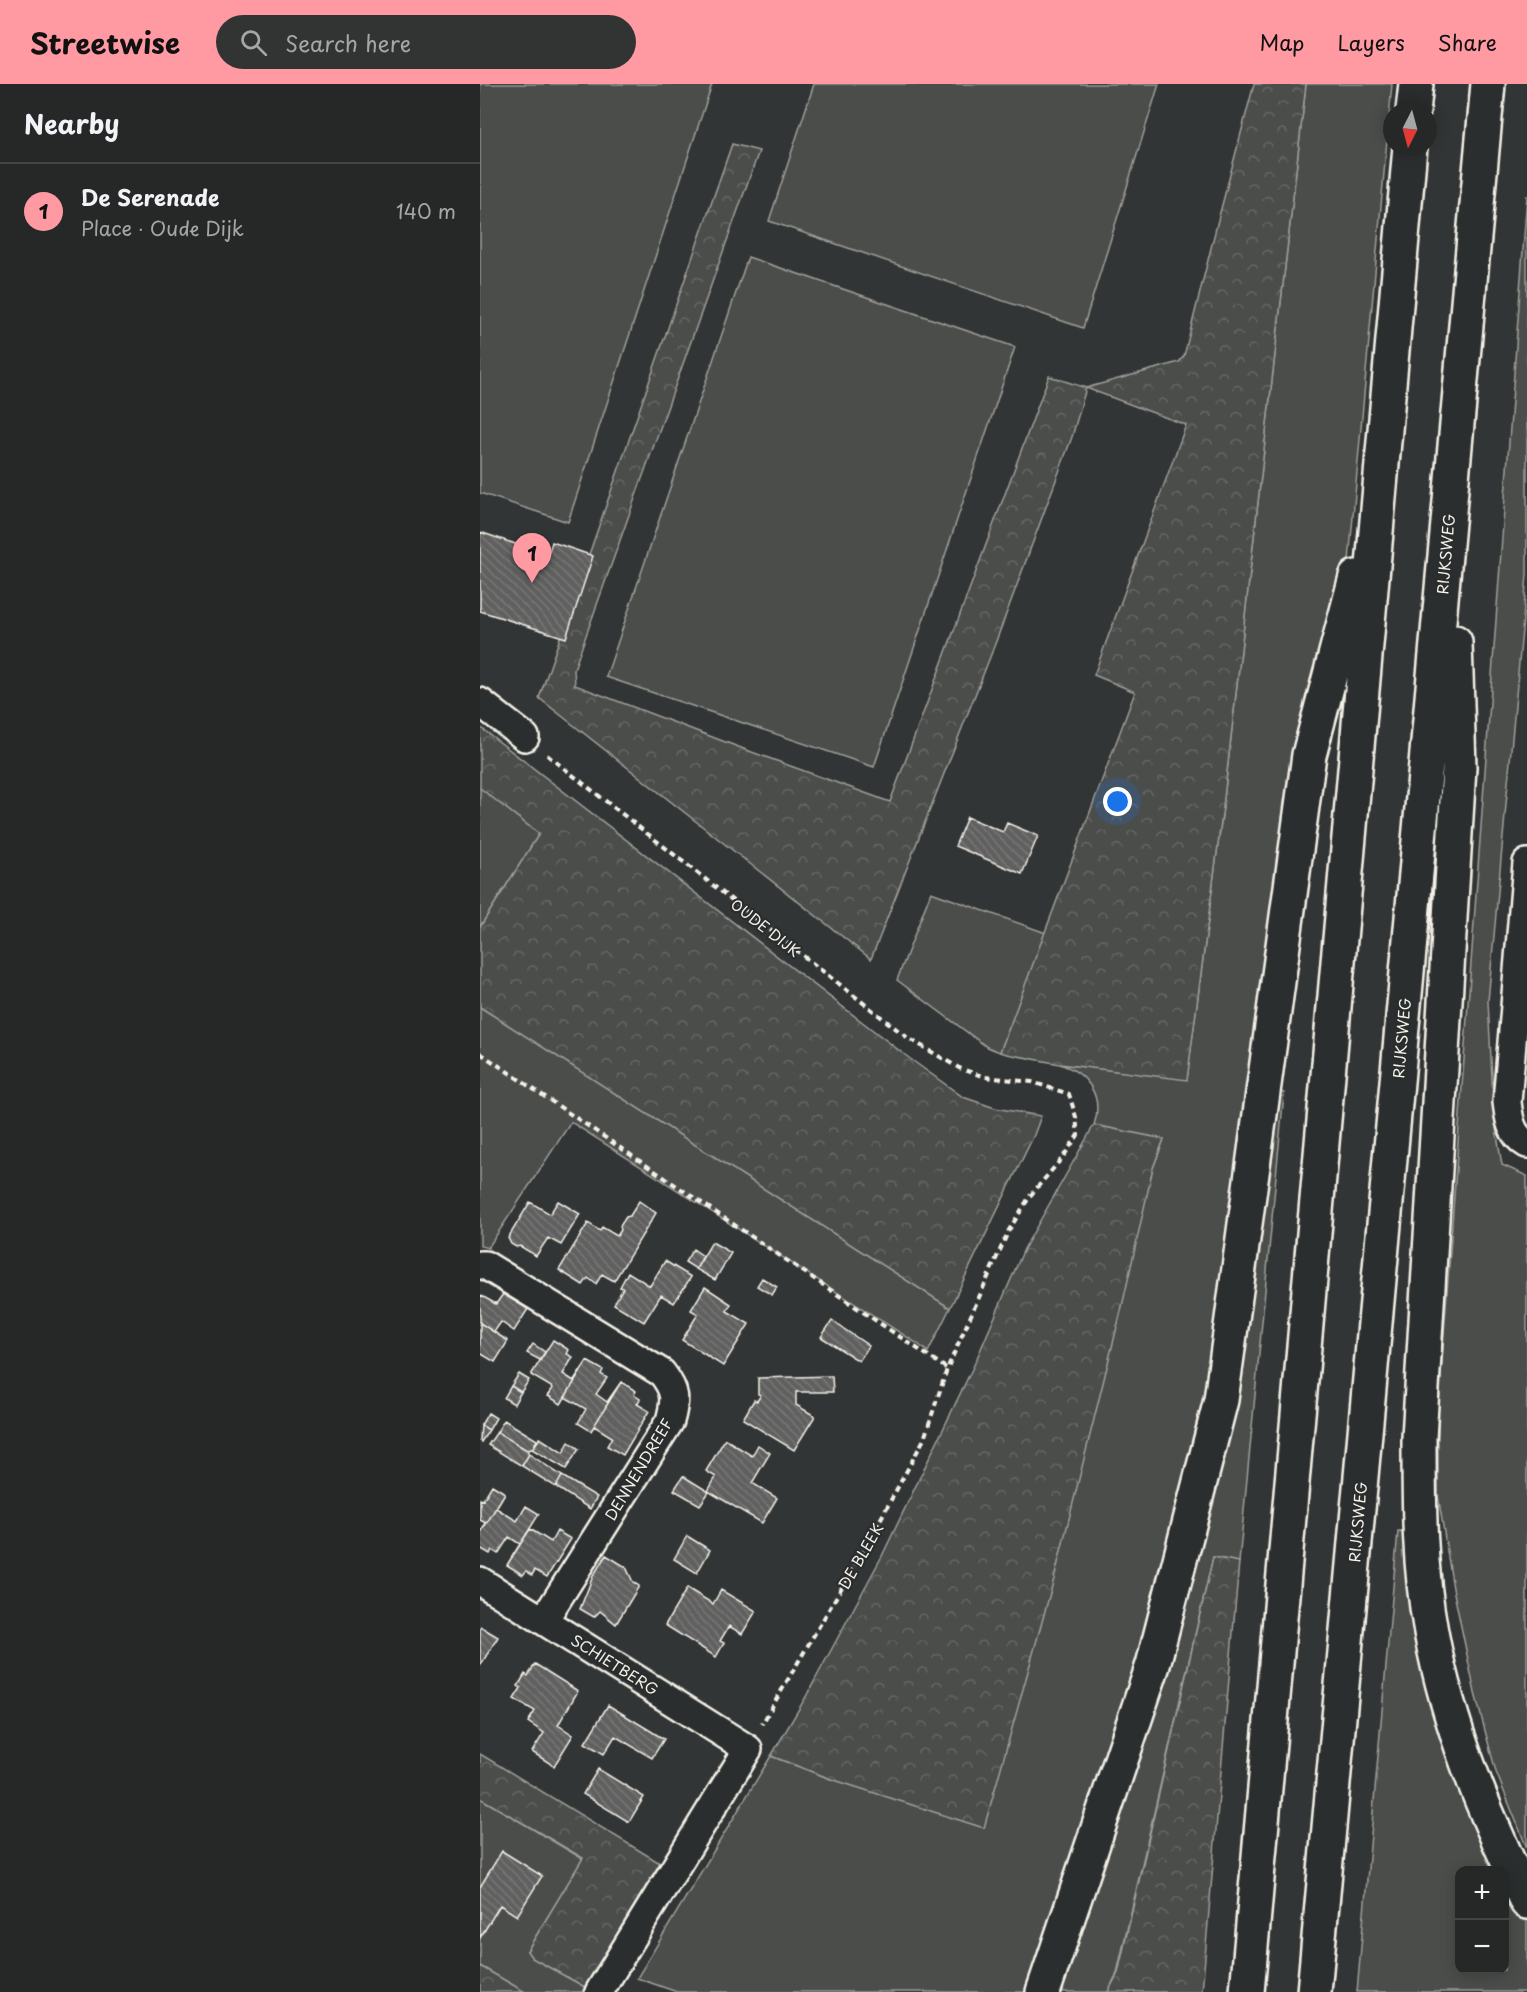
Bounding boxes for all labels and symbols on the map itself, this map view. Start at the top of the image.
north arrow [1383,102,1437,156]
street label: RIJKSWEG [1430,513,1460,595]
pin: 1 [512,534,552,583]
your location [1103,787,1132,816]
street label: OUDE DIJK [726,892,806,962]
street label: RIJKSWEG [1386,997,1416,1079]
street label: DENNENDREEF [598,1413,678,1524]
street label: RIJKSWEG [1342,1481,1372,1563]
street label: DE BLEEK [832,1518,888,1594]
street label: SCHIETBERG [567,1628,663,1700]

